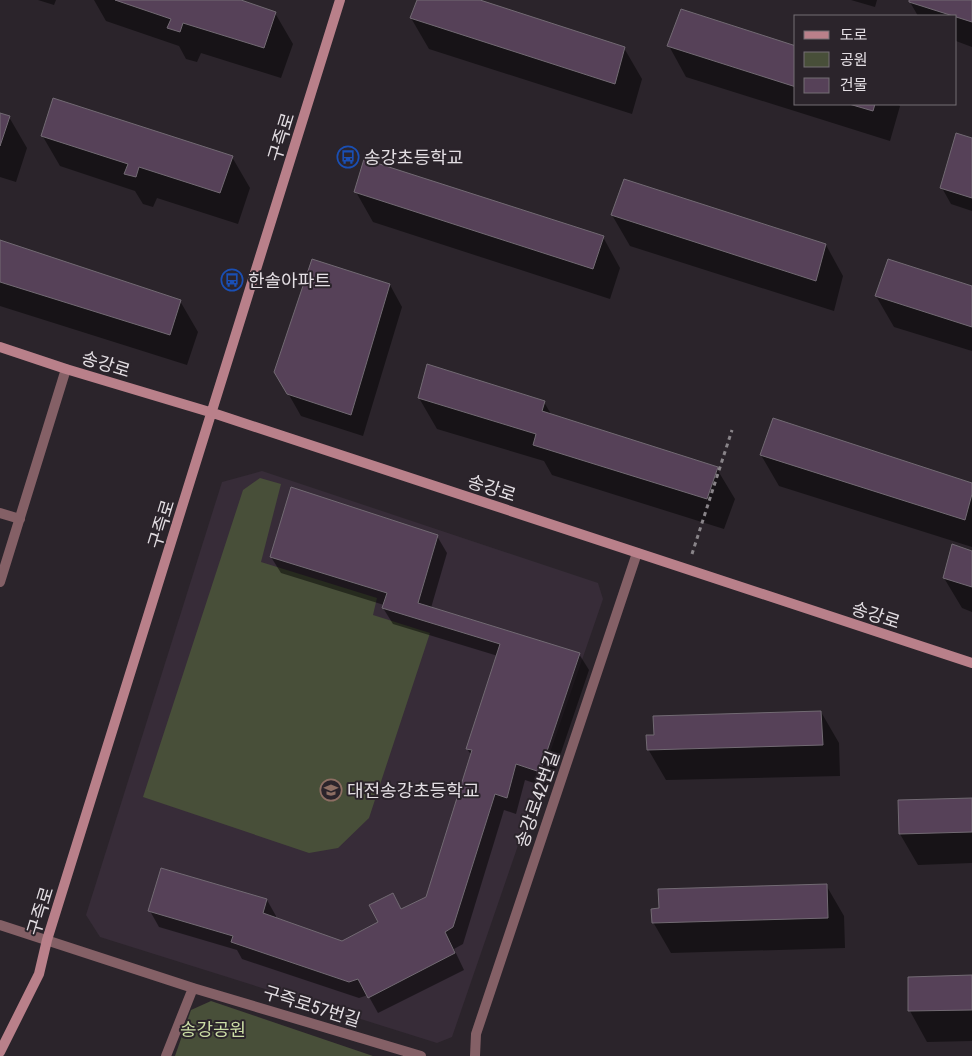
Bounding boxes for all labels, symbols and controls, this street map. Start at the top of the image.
legend [794,15,957,105]
text: 도로 [840,26,868,44]
text: 공원 [840,51,868,69]
text: 건물 [840,76,868,94]
street label: 구즉로 [264,110,298,164]
bus stop icon: 송강초등학교 [336,145,360,169]
place label: 송강초등학교 [364,147,463,168]
bus stop icon: 한솔아파트 [220,268,244,292]
place label: 한솔아파트 [248,270,331,291]
street label: 송강로 [79,347,133,381]
street label: 송강로 [465,470,519,506]
street label: 구즉로 [144,497,178,551]
street label: 송강로 [849,597,903,633]
street label: 송강로42번길 [511,748,563,850]
school or university icon: 대전송강초등학교 [319,778,343,802]
place label: 대전송강초등학교 [347,780,479,801]
street label: 구즉로 [23,884,57,938]
street label: 구즉로57번길 [261,981,363,1031]
park label: 송강공원 [180,1019,246,1040]

